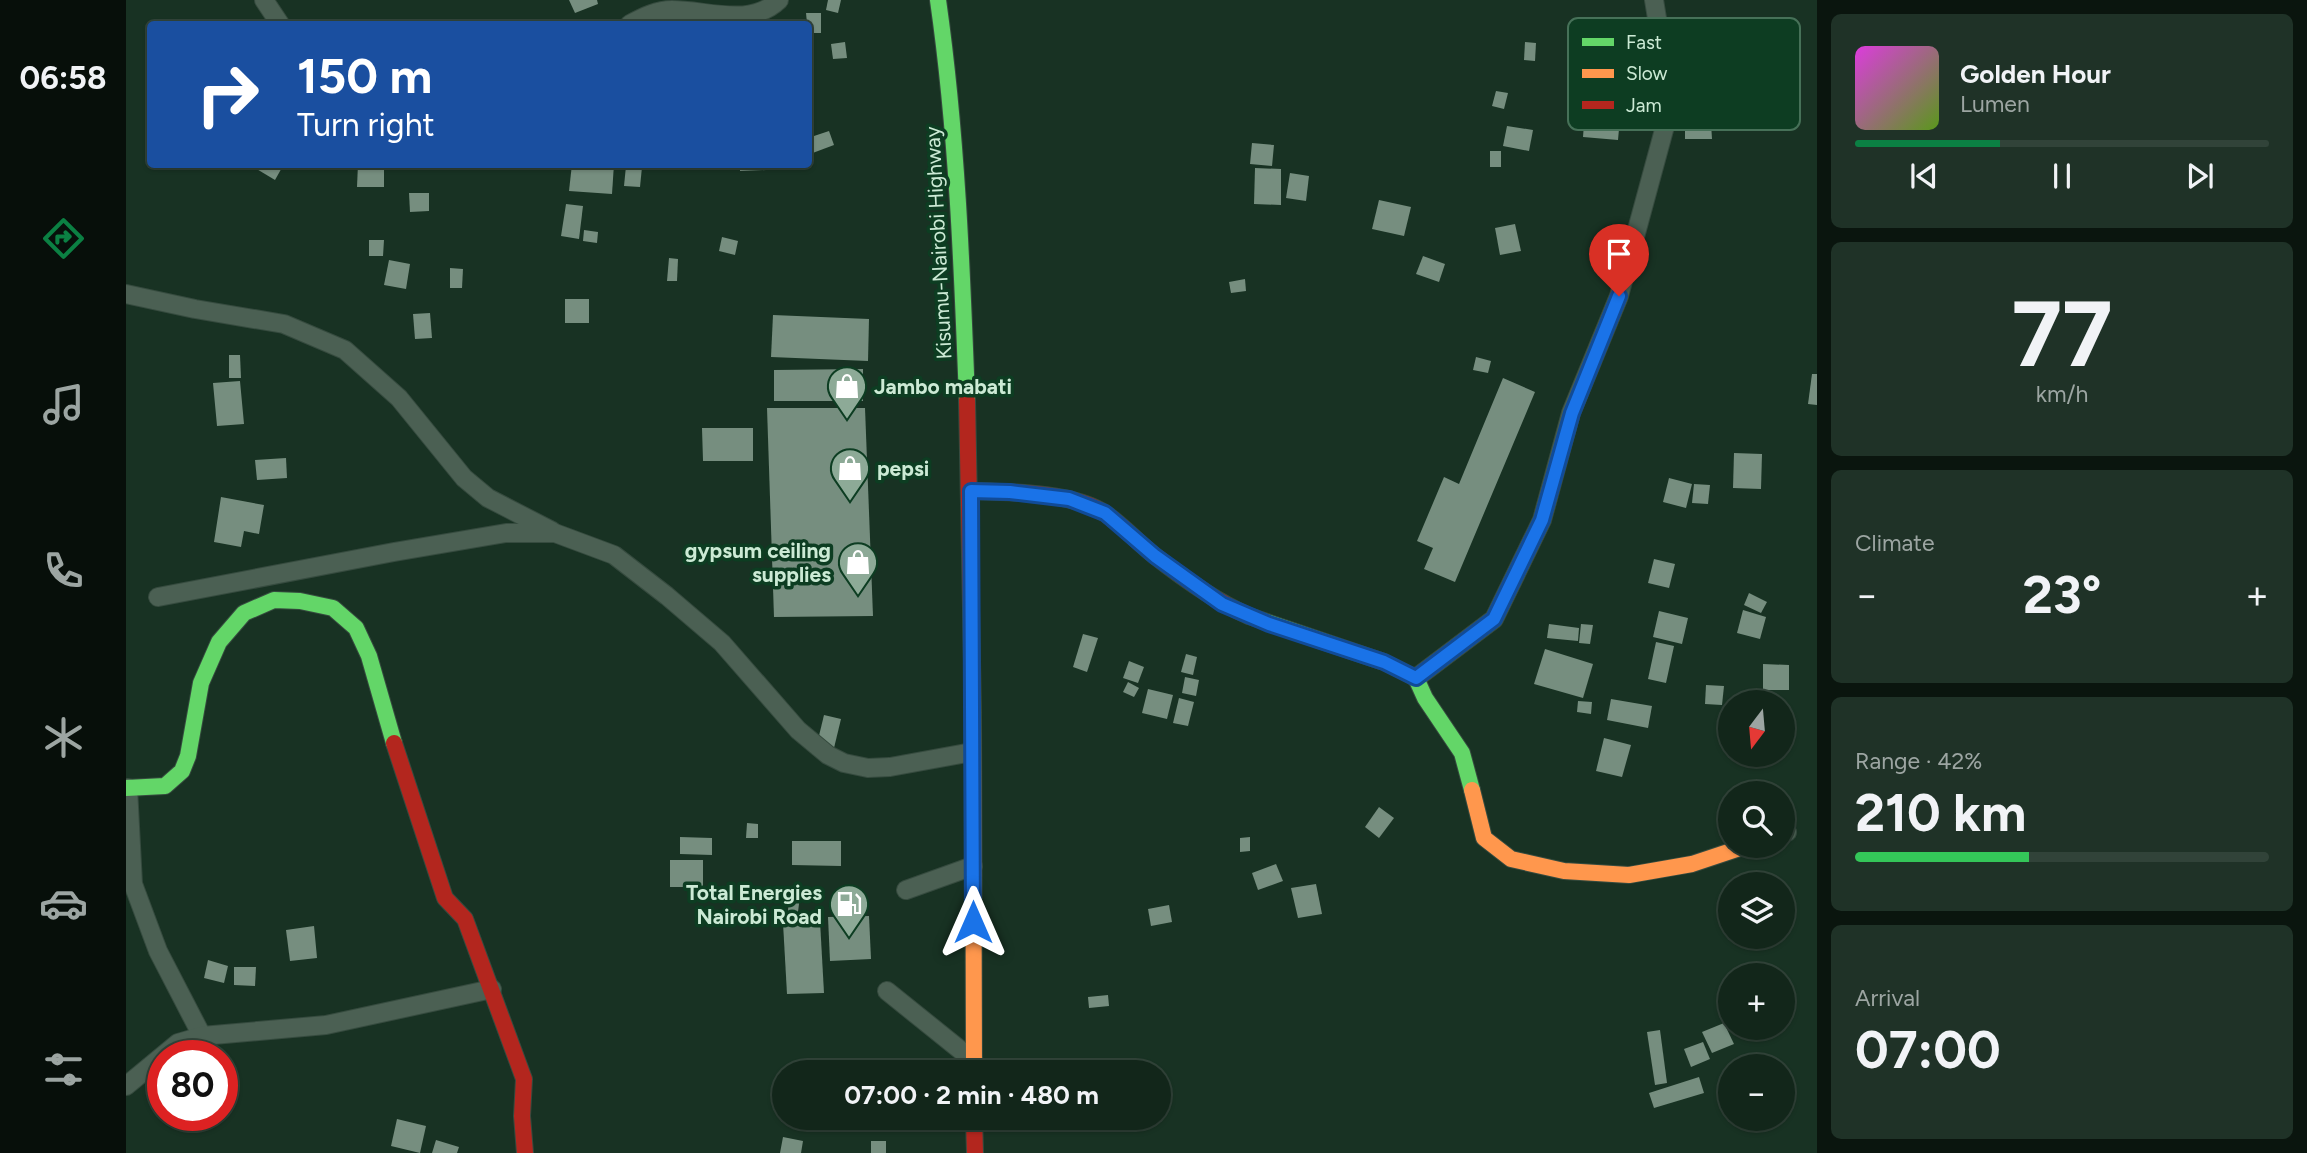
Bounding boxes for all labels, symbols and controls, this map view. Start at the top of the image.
legend [1568,18,1800,130]
text: Fast [1626,31,1662,54]
text: 150 m [297,46,432,105]
icon: right [182,49,273,140]
text: Golden Hour [1960,58,2111,90]
text: 06:58 [19,59,107,97]
text: Slow [1626,62,1668,85]
text: Lumen [1960,90,2030,118]
text: Jam [1626,94,1662,117]
text: Turn right [297,106,435,144]
street label: Kisumu-Nairobi Highway [919,126,957,360]
icon: previous [1905,157,1943,195]
icon: pause [2043,157,2081,195]
icon: next [2181,157,2219,195]
icon: directions [39,214,88,263]
pin [1589,224,1649,296]
icon: arrive [1600,235,1638,273]
text: 77 [2011,280,2113,389]
shop icon: Jambo mabati [826,365,868,420]
place label: Jambo mabati [874,374,1012,399]
icon: music [39,380,88,429]
text: km/h [2036,380,2088,408]
shop icon: pepsi [829,447,871,502]
place label: pepsi [877,456,929,481]
text: Climate [1855,529,1934,557]
place label: gypsum ceiling supplies [685,538,831,587]
shop icon: gypsum ceiling supplies [837,541,879,596]
icon: phone [39,546,88,595]
text: 23° [2023,564,2101,626]
text: − [1855,572,1879,618]
text: + [2245,572,2269,618]
north arrow [1718,690,1796,766]
map controls [1718,690,1795,1131]
icon: climate [39,713,88,762]
text: Range · 42% [1855,747,1982,775]
button: search [1718,781,1795,858]
text: 210 km [1855,782,2026,844]
button: layers [1718,872,1795,949]
icon: car [39,879,88,928]
place label: Total Energies Nairobi Road [686,880,822,929]
fuel station icon: Total Energies Nairobi Road [828,883,870,938]
position arrow [936,885,1010,959]
button: + [1718,963,1795,1040]
text: Arrival [1855,984,1920,1012]
text: 07:00 [1855,1019,2001,1081]
speed limit sign: 80 [147,1040,238,1131]
icon: filters [39,1045,88,1094]
button: − [1718,1054,1795,1131]
text: 07:00 · 2 min · 480 m [844,1079,1099,1111]

